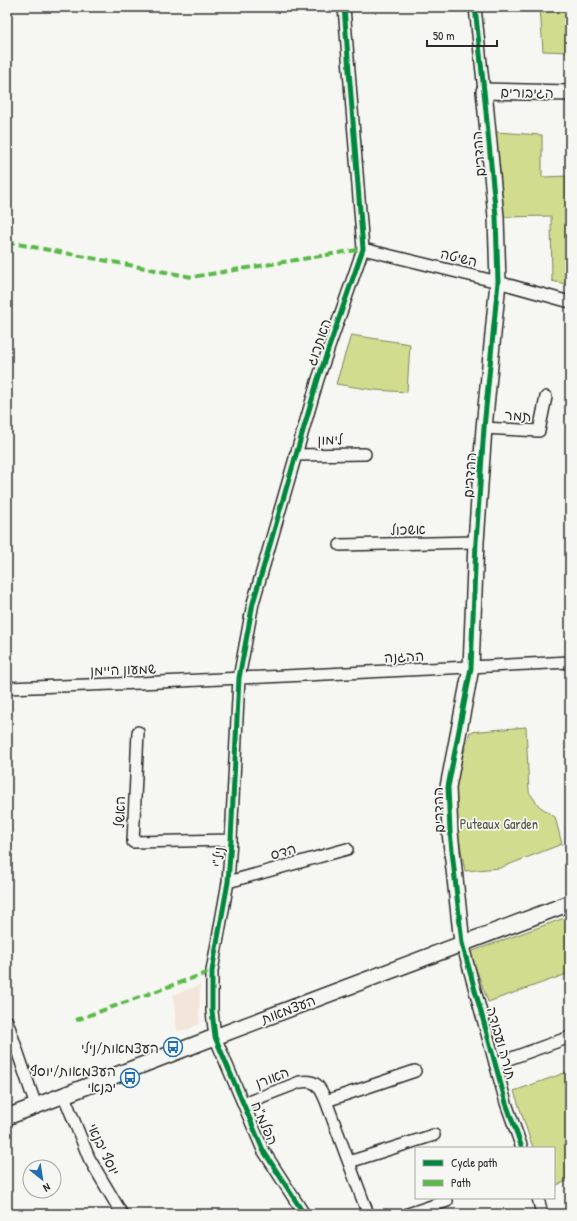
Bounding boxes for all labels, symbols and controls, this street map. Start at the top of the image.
scale bar [427,22,497,48]
text: 50 m [433,27,454,44]
street label: הגיבורים [500,82,554,102]
street label: ההדרים [467,130,489,178]
street label: השיטה [438,243,480,271]
street label: האתרוג [301,316,335,368]
street label: תמר [504,405,532,425]
street label: לימון [317,429,343,449]
street label: ההדרים [458,452,480,498]
street label: אשכול [390,519,426,539]
street label: ההגנה [383,645,425,667]
street label: שמעון היימן [90,658,156,680]
street label: ההדרים [428,787,448,833]
street label: האשל [109,796,129,828]
park label: Puteaux Garden [460,814,538,833]
street label: הדס [268,838,298,864]
street label: ניל"י [208,846,228,868]
street label: העצמאות [257,990,318,1028]
street label: תורה ועבודה [483,1004,521,1082]
bus stop icon: העצמאות/נילי [162,1036,184,1058]
place label: העצמאות/נילי [81,1038,159,1057]
place label: העצמאות/יוסף יבנאי [30,1061,116,1096]
street label: האורן [252,1062,292,1092]
bus stop icon: העצמאות/יוסף יבנאי [119,1067,141,1089]
street label: הפלמ"ח [247,1098,283,1148]
street label: יוסף יבנאי [83,1120,125,1178]
legend [415,1147,555,1199]
text: Cycle path [451,1154,497,1171]
north arrow [22,1159,62,1199]
text: Path [451,1174,471,1191]
text: N [41,1180,53,1195]

